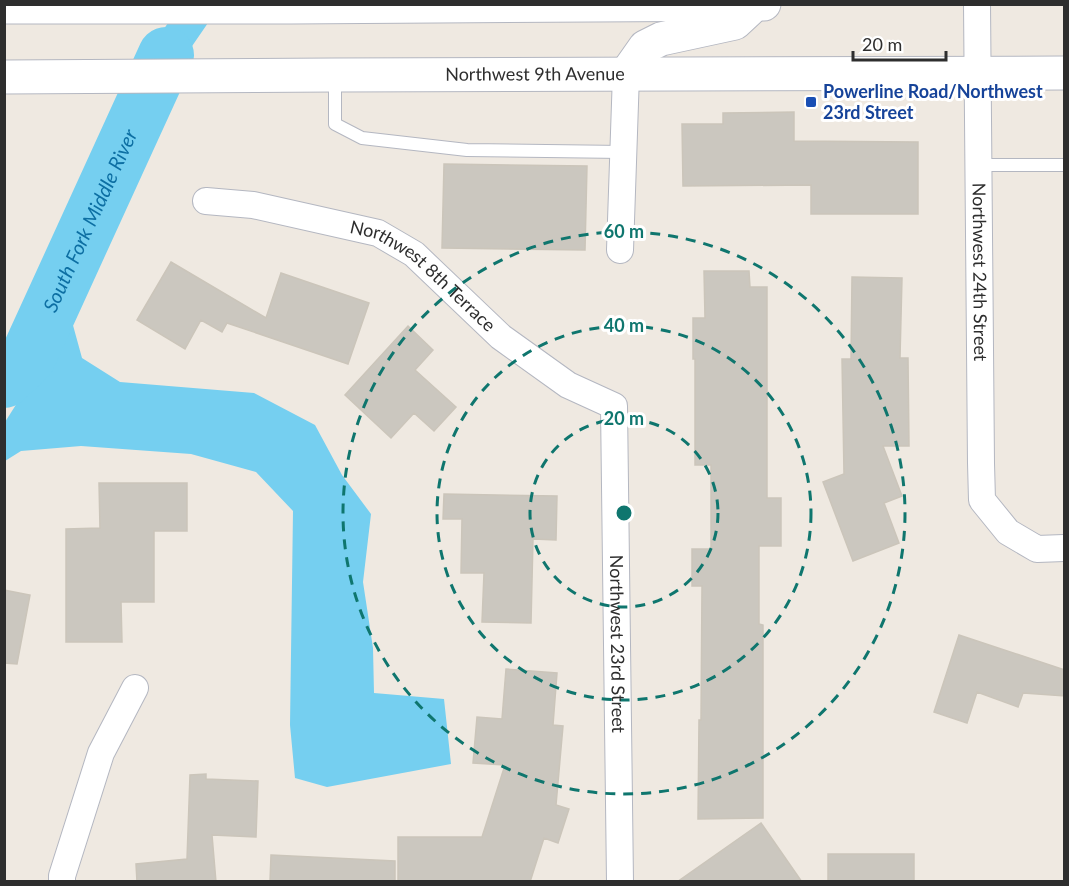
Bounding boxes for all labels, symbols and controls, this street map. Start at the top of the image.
scale bar [853,24,946,62]
text: 20 m [862,33,902,55]
street label: Northwest 9th Avenue [445,62,625,85]
place label: Powerline Road/Northwest 23rd Street [823,80,1043,123]
marker: Powerline Road/Northwest 23rd Street [804,95,818,109]
water label: South Fork Middle River [37,124,142,315]
street label: Northwest 24th Street [969,183,992,362]
street label: Northwest 8th Terrace [348,215,500,336]
text: 60 m [604,220,644,242]
text: 40 m [604,314,644,336]
text: 20 m [604,407,644,429]
centre of rings [614,503,634,523]
street label: Northwest 23rd Street [606,554,630,734]

